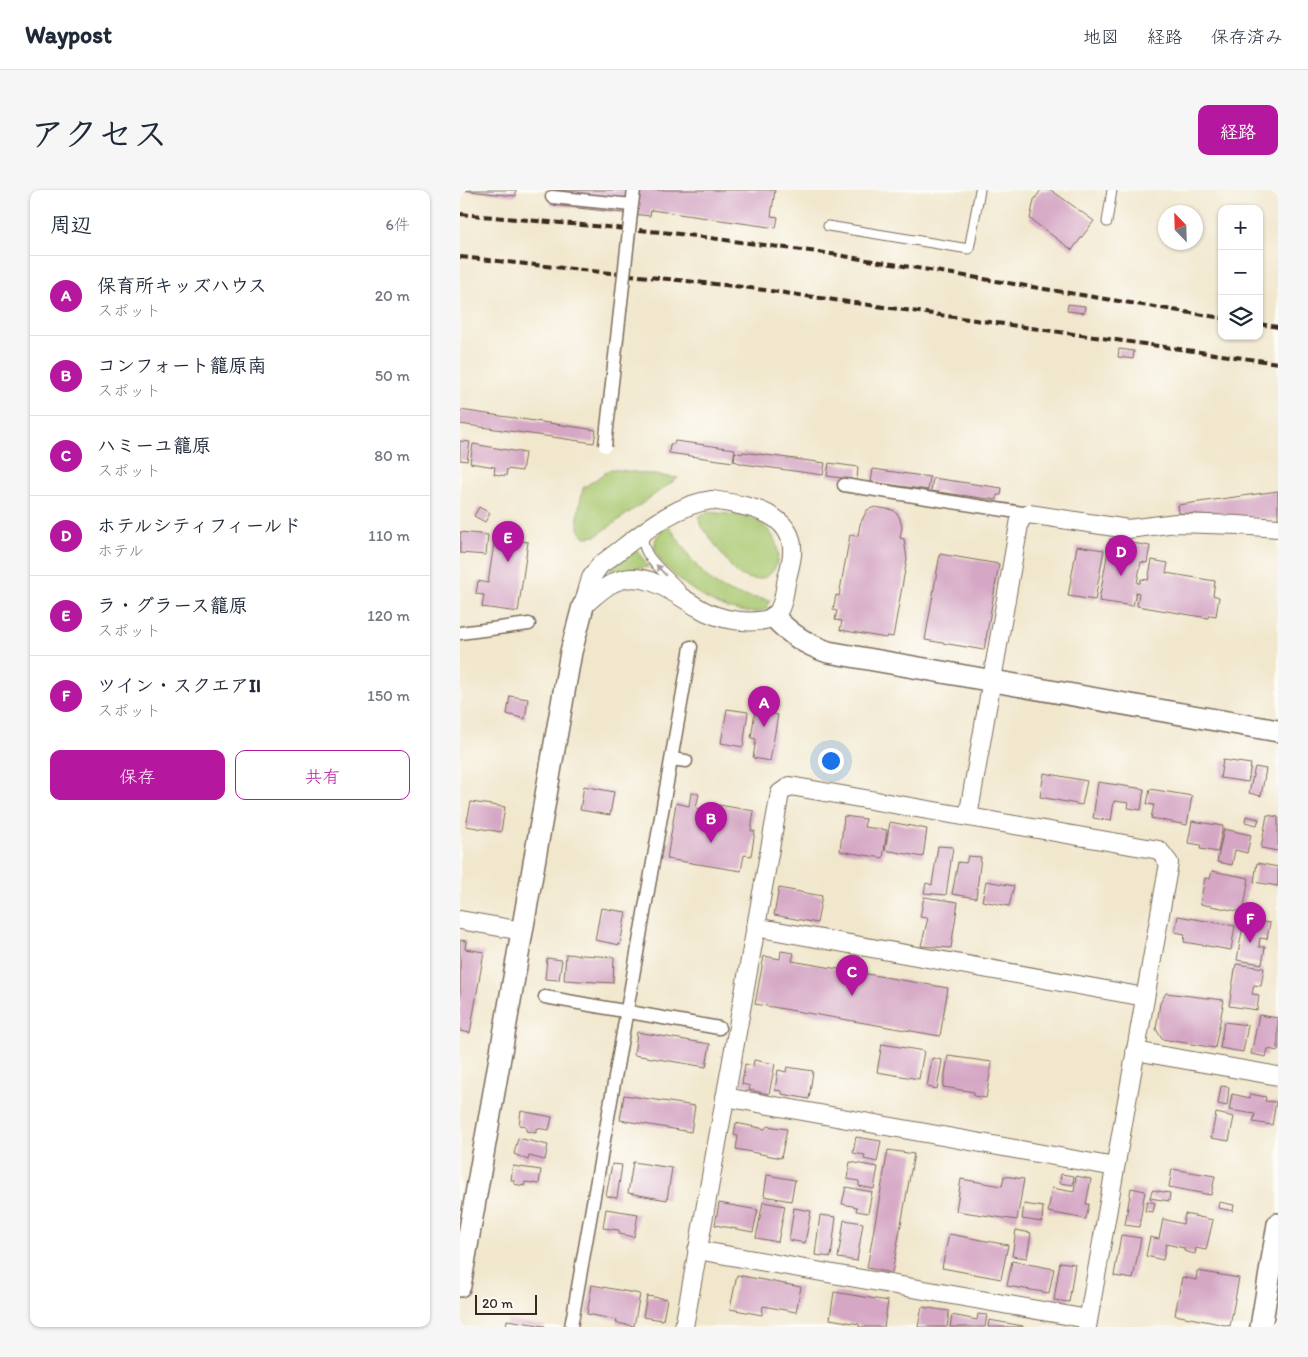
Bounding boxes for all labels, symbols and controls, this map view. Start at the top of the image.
text: Waypost [25,20,112,49]
text: 地図 [1083,26,1119,48]
text: 経路 [1147,26,1183,48]
text: 保存済み [1211,26,1283,48]
button: 経路 [1198,105,1278,155]
text: アクセス [30,113,168,155]
north arrow [1158,205,1203,250]
map controls [1218,205,1263,340]
button: + [1218,205,1263,250]
text: 周辺 [50,212,92,237]
text: 6件 [386,215,410,234]
button: − [1218,250,1263,295]
text: 保育所キッズハウス [97,274,267,297]
text: A [61,286,71,305]
text: 20 m [375,286,410,305]
button: layers [1218,295,1263,340]
text: スポット [97,301,161,320]
text: コンフォート籠原南 [97,354,266,377]
text: B [61,366,71,385]
text: 50 m [375,366,410,385]
text: スポット [97,381,161,400]
text: ハミーユ籠原 [97,434,211,457]
text: C [61,446,71,465]
text: 80 m [374,446,410,465]
text: スポット [97,461,161,480]
text: ホテルシティフィールド [97,514,301,537]
pin: E [492,521,524,562]
text: D [61,526,71,545]
text: 110 m [368,526,410,545]
pin: D [1105,535,1137,576]
text: ホテル [97,541,144,560]
one-way arrow [655,564,667,576]
text: ラ・グラース籠原 [97,594,248,617]
text: E [62,606,70,625]
text: 120 m [367,606,410,625]
text: スポット [97,621,161,640]
text: ツイン・スクエアII [97,674,261,697]
text: F [62,686,70,705]
text: 150 m [367,686,410,705]
pin: A [748,686,780,727]
text: スポット [97,701,161,720]
your location [818,748,844,774]
button: 保存 [50,750,225,800]
button: 共有 [235,750,410,800]
pin: B [695,802,727,843]
pin: F [1234,902,1266,943]
pin: C [836,955,868,996]
scale bar [475,1292,538,1315]
text: 20 m [482,1295,513,1312]

